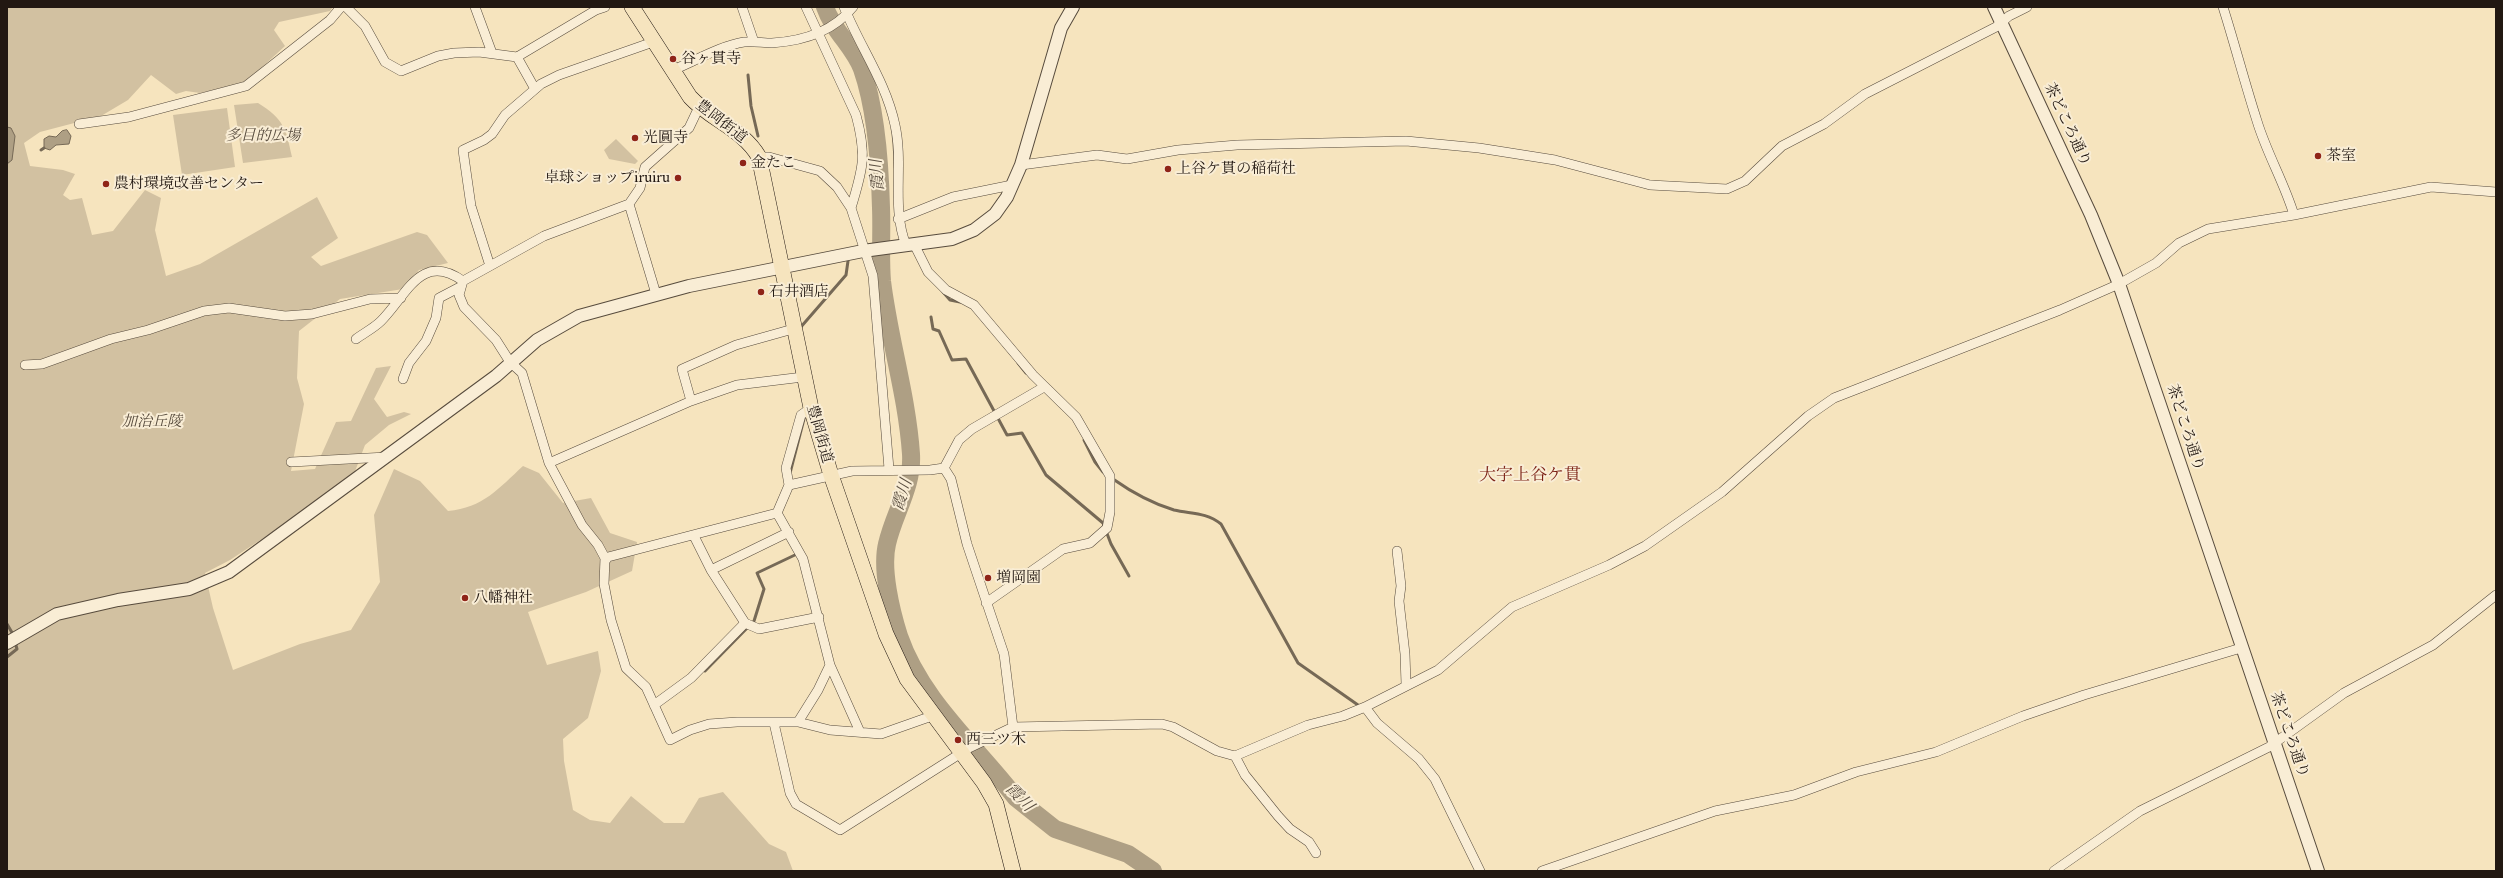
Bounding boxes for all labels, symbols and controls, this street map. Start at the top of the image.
place label: 谷ヶ貫寺 [681,50,741,68]
marker: 谷ヶ貫寺 [668,54,678,64]
street label: 茶どころ通り [2040,80,2094,170]
street label: 豊岡街道 [692,96,750,148]
park label: 多目的広場 [226,127,300,145]
place label: 光圓寺 [643,129,688,147]
marker: 光圓寺 [630,133,640,143]
place label: 茶室 [2326,147,2356,165]
marker: 茶室 [2313,151,2323,161]
place label: 金たこ [751,154,796,172]
marker: 金たこ [738,158,748,168]
water label: 霞川 [867,158,889,192]
place label: 上谷ケ貫の稲荷社 [1176,160,1296,178]
marker: 上谷ケ貫の稲荷社 [1163,164,1173,174]
place label: 卓球ショップiruiru [544,169,670,187]
marker: 卓球ショップiruiru [673,173,683,183]
place label: 農村環境改善センター [114,175,264,193]
marker: 農村環境改善センター [101,179,111,189]
place label: 石井酒店 [769,283,829,301]
marker: 石井酒店 [756,287,766,297]
street label: 茶どころ通り [2163,382,2207,474]
street label: 豊岡街道 [802,403,836,465]
park label: 加治丘陵 [122,413,182,431]
district label: 大字上谷ケ貫 [1479,466,1581,486]
water label: 霞川 [889,477,917,513]
place label: 増岡園 [996,569,1041,587]
marker: 増岡園 [983,573,993,583]
place label: 八幡神社 [473,589,533,607]
marker: 八幡神社 [460,593,470,603]
street label: 茶どころ通り [2266,690,2312,780]
place label: 西三ツ木 [966,731,1026,749]
marker: 西三ツ木 [953,735,963,745]
water label: 霞川 [1001,780,1037,816]

